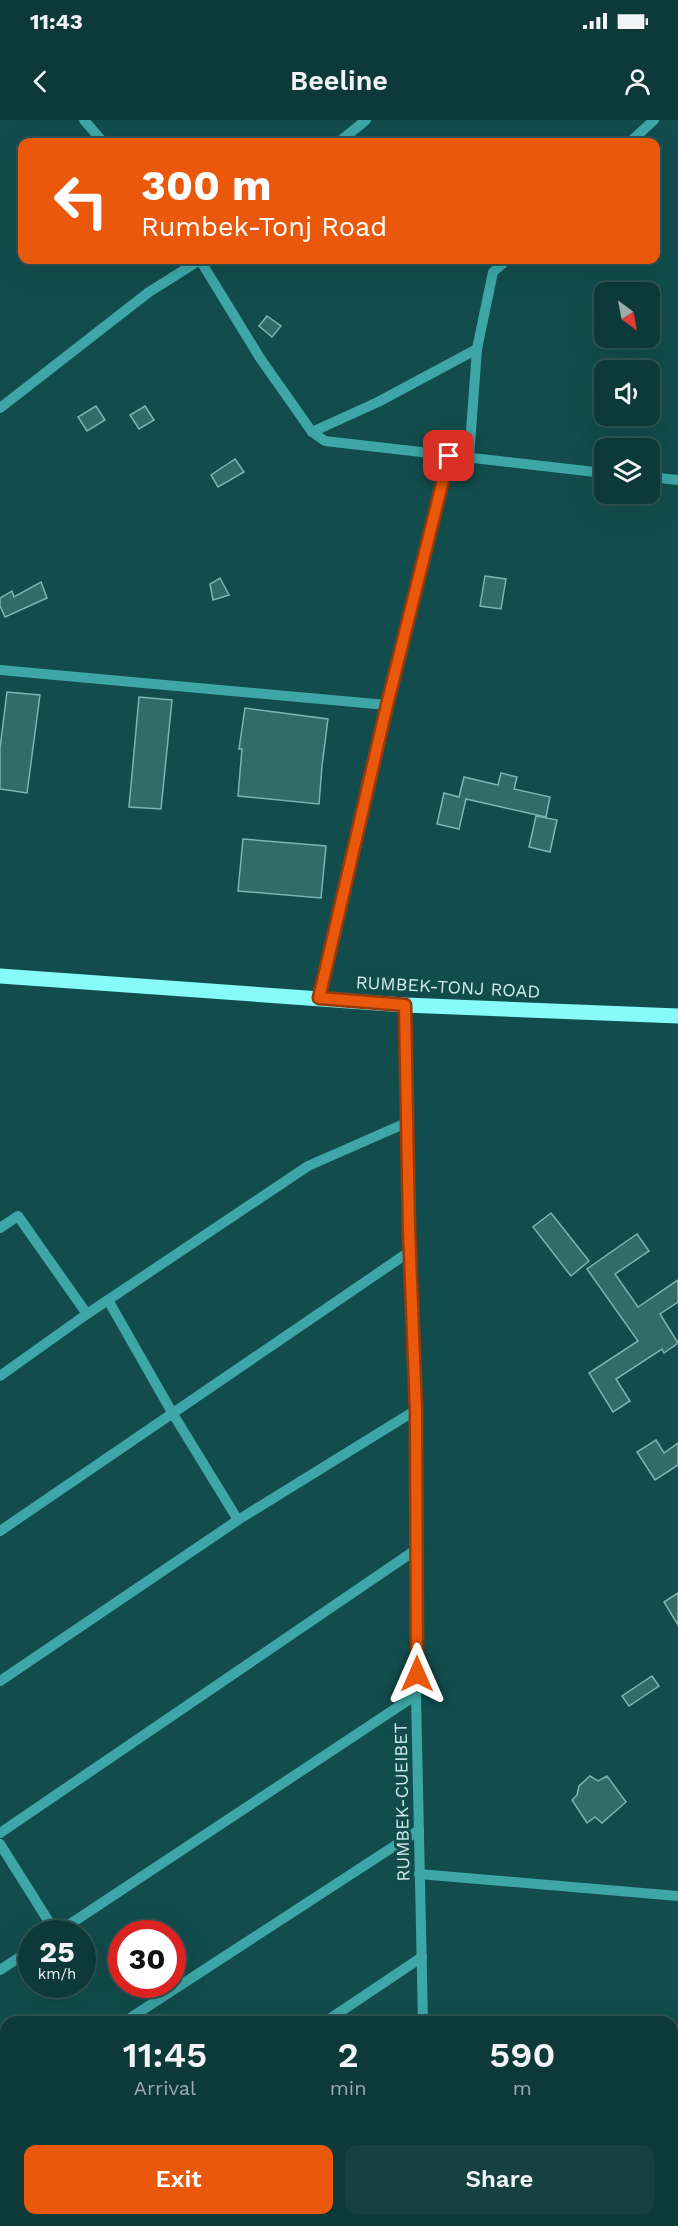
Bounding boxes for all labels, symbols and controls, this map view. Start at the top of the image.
text: 11:43 [30,9,83,34]
icon: back [24,65,57,98]
text: Beeline [290,65,388,97]
icon: person [621,65,654,98]
text: 300 m [141,161,272,210]
icon: left [42,162,120,240]
text: Rumbek-Tonj Road [141,211,387,243]
north arrow [594,282,660,348]
map controls [594,282,660,504]
button: sound [594,360,660,426]
pin [423,430,474,481]
button: layers [594,438,660,504]
icon: arrive [432,439,465,472]
street label: RUMBEK-TONJ ROAD [355,971,541,1002]
position arrow [385,1642,449,1706]
street label: RUMBEK-CUEIBET [390,1722,413,1882]
speed limit sign: 30 [108,1920,186,1998]
text: 25 [39,1934,75,1969]
text: km/h [38,1965,76,1983]
text: 11:45 [123,2034,207,2076]
text: 2 [338,2034,359,2076]
text: 590 [489,2034,555,2076]
text: Arrival [134,2076,196,2100]
text: min [330,2076,367,2100]
text: m [513,2076,532,2100]
button: Exit [24,2145,333,2214]
button: Share [345,2145,654,2214]

